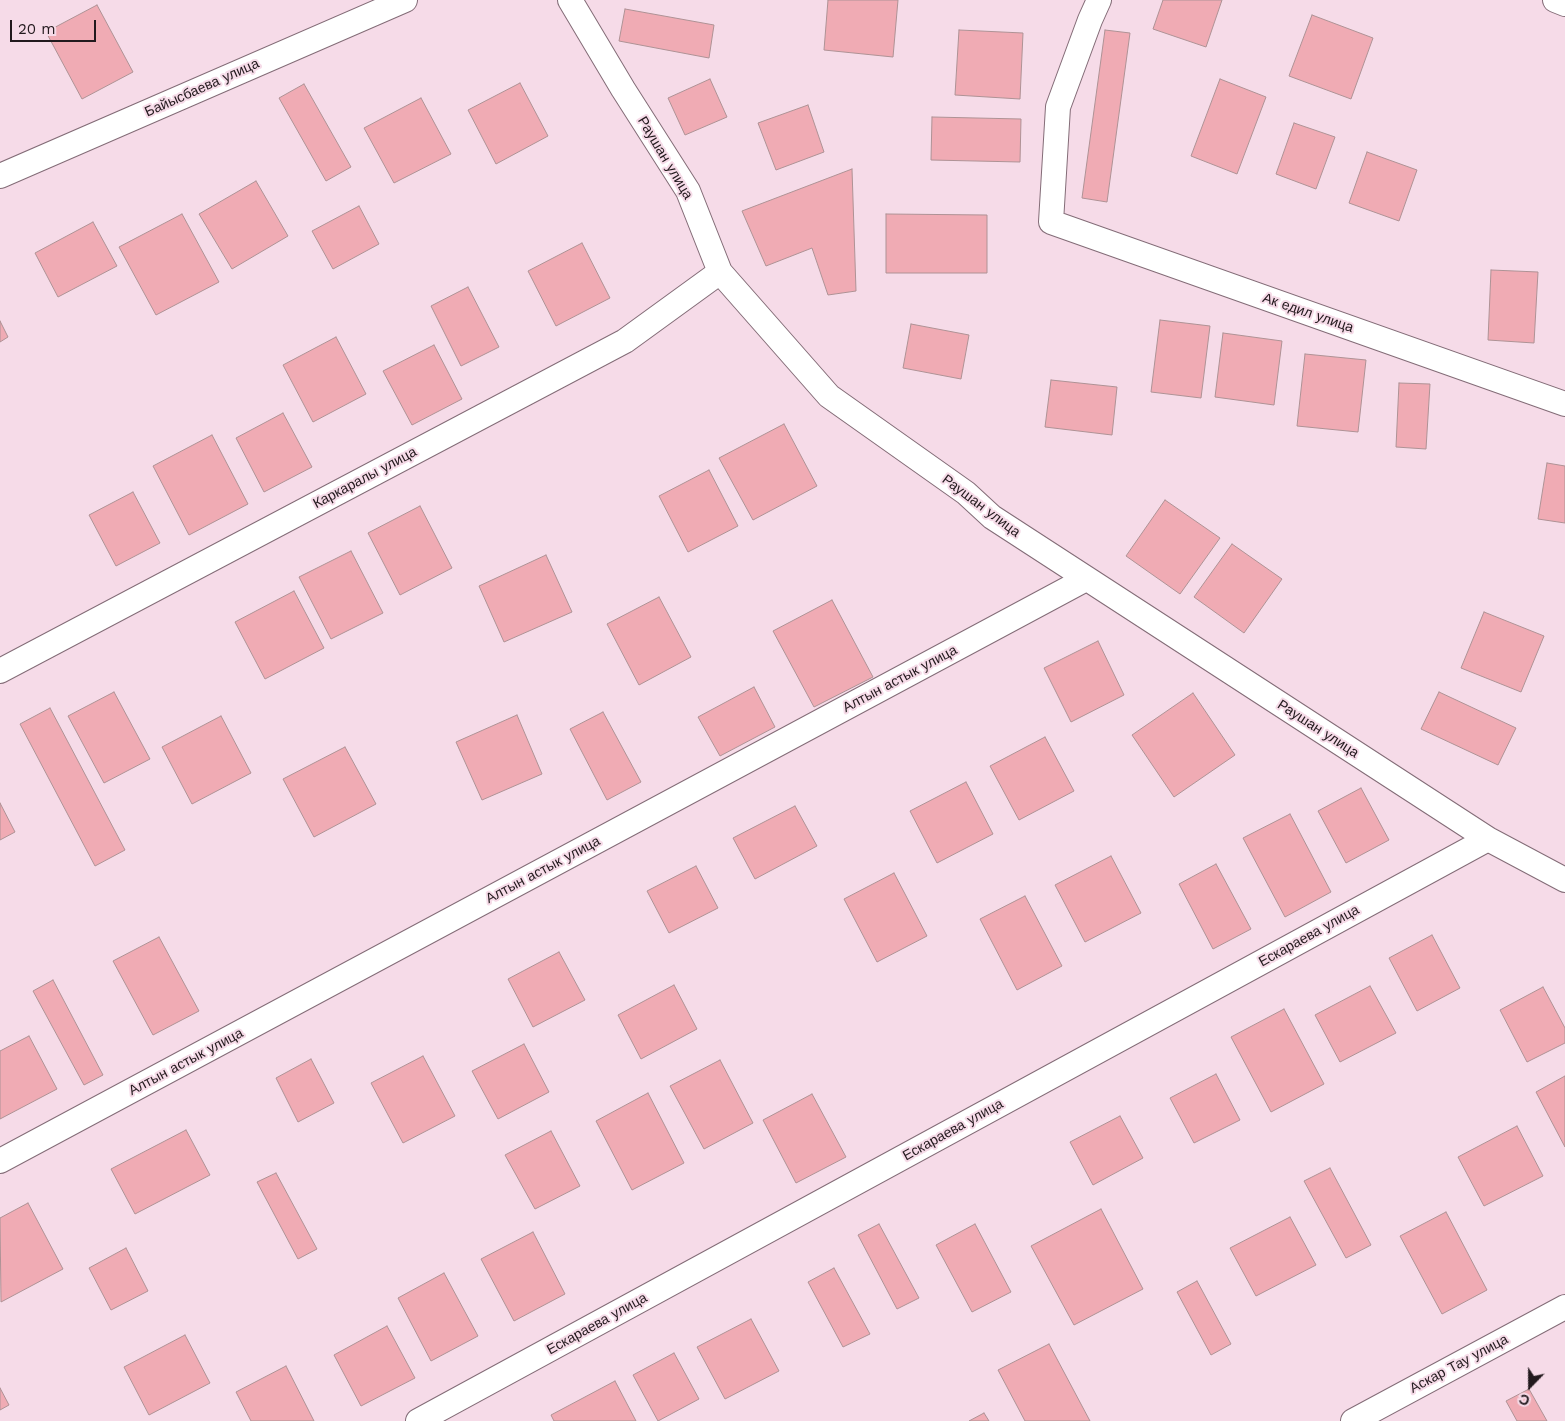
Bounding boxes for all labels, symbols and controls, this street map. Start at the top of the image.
scale bar [12,10,99,42]
text: 20 m [18,20,56,38]
street label: Байысбаева улица [142,55,262,121]
street label: Раушан улица [634,114,696,202]
street label: Ак едил улица [1260,290,1356,336]
street label: Каркаралы улица [310,444,420,512]
street label: Раушан улица [939,471,1023,541]
street label: Алтын астык улица [840,642,960,716]
street label: Раушан улица [1274,696,1362,762]
street label: Алтын астык улица [483,833,603,907]
street label: Ескараева улица [1256,901,1362,971]
street label: Алтын астык улица [126,1025,246,1099]
street label: Ескараева улица [900,1095,1006,1165]
street label: Ескараева улица [544,1289,650,1359]
street label: Аскар Тау улица [1407,1331,1511,1397]
north arrow [1505,1361,1555,1411]
text: С [1517,1391,1532,1409]

